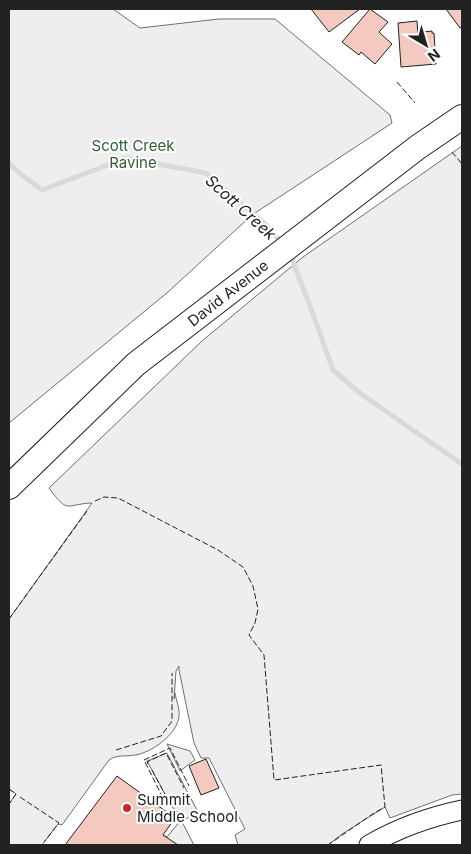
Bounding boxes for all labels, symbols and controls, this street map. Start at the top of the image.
north arrow [401,20,451,70]
text: N [425,46,444,66]
park label: Scott Creek Ravine [92,136,175,172]
water label: Scott Creek [202,170,281,244]
street label: David Avenue [184,256,272,330]
place label: Summit Middle School [137,790,238,826]
marker: Summit Middle School [121,802,133,814]

